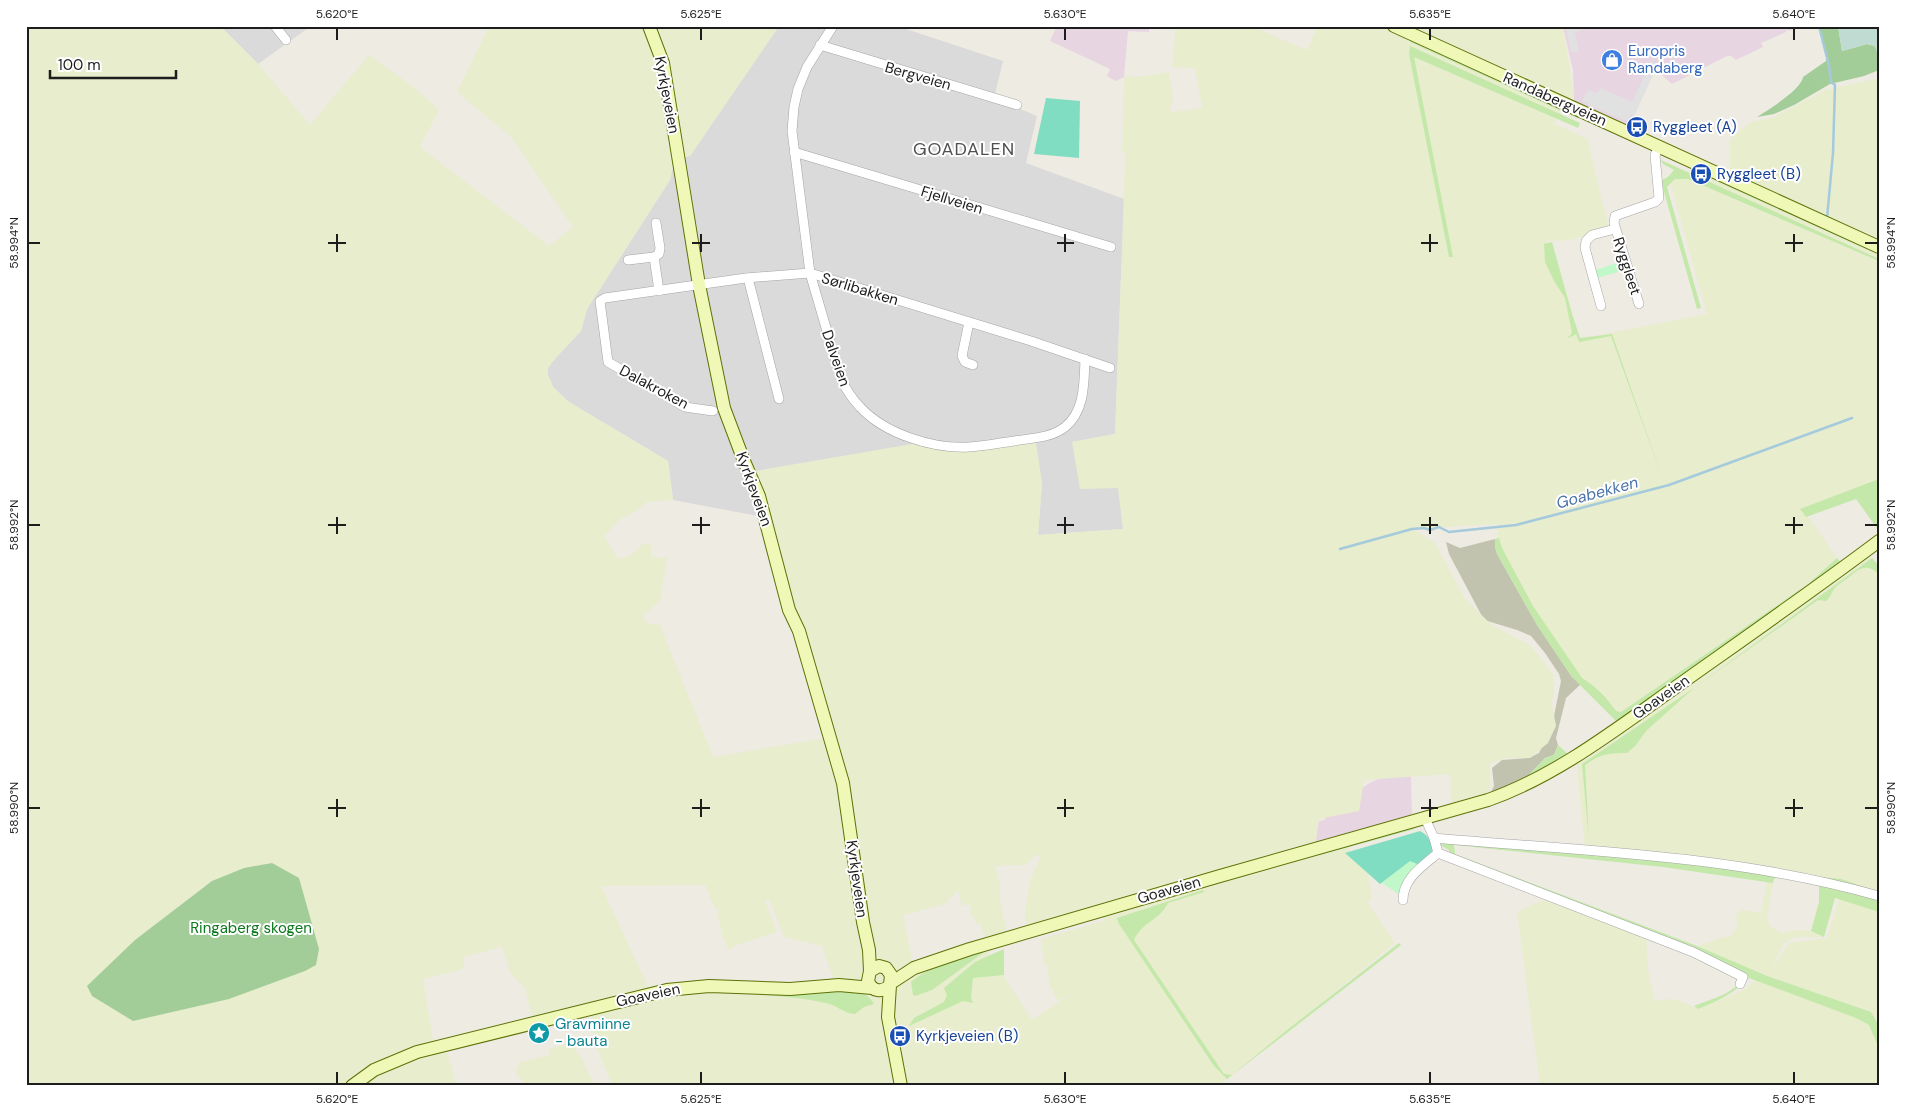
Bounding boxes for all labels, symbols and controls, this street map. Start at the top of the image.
text: 5.620°E [316,6,358,22]
text: 5.625°E [680,6,722,22]
text: 5.630°E [1043,6,1087,22]
text: 5.635°E [1409,6,1451,22]
text: 5.640°E [1772,6,1816,22]
place label: Europris Randaberg [1628,41,1703,78]
scale bar [50,48,176,80]
shop icon: Europris Randaberg [1600,48,1624,72]
text: 100 m [58,55,101,75]
street label: Kyrkjeveien [650,55,684,135]
street label: Bergveien [882,57,954,95]
street label: Randabergveien [1500,67,1610,131]
bus stop icon: Ryggleet (A) [1625,115,1649,139]
place label: Ryggleet (A) [1653,117,1737,137]
district label: GOADALEN [913,137,1015,161]
bus stop icon: Ryggleet (B) [1689,162,1713,186]
place label: Ryggleet (B) [1717,164,1801,184]
street label: Fjellveien [919,181,985,219]
text: 58.994°N [6,217,22,269]
text: 58.994°N [1883,217,1899,269]
street label: Ryggleet [1608,235,1646,298]
street label: Sørlibakken [819,268,901,310]
street label: Dalveien [817,327,855,389]
street label: Dalakroken [616,360,692,414]
street label: Kyrkjeveien [731,449,777,529]
water label: Goabekken [1554,471,1640,513]
text: 58.992°N [6,500,22,550]
text: 58.992°N [1883,500,1899,550]
street label: Goaveien [1629,670,1693,724]
text: 58.990°N [6,782,22,834]
text: 58.990°N [1883,782,1899,834]
street label: Kyrkjeveien [842,839,872,919]
street label: Goaveien [1135,871,1203,909]
park label: Ringaberg skogen [190,918,312,938]
street label: Goaveien [614,978,682,1012]
place label: Gravminne - bauta [555,1014,630,1051]
place icon: Gravminne - bauta [527,1021,551,1045]
bus stop icon: Kyrkjeveien (B) [888,1024,912,1048]
place label: Kyrkjeveien (B) [916,1026,1018,1046]
text: 5.620°E [316,1091,358,1107]
text: 5.625°E [680,1091,722,1107]
text: 5.630°E [1043,1091,1087,1107]
text: 5.635°E [1409,1091,1451,1107]
text: 5.640°E [1772,1091,1816,1107]

